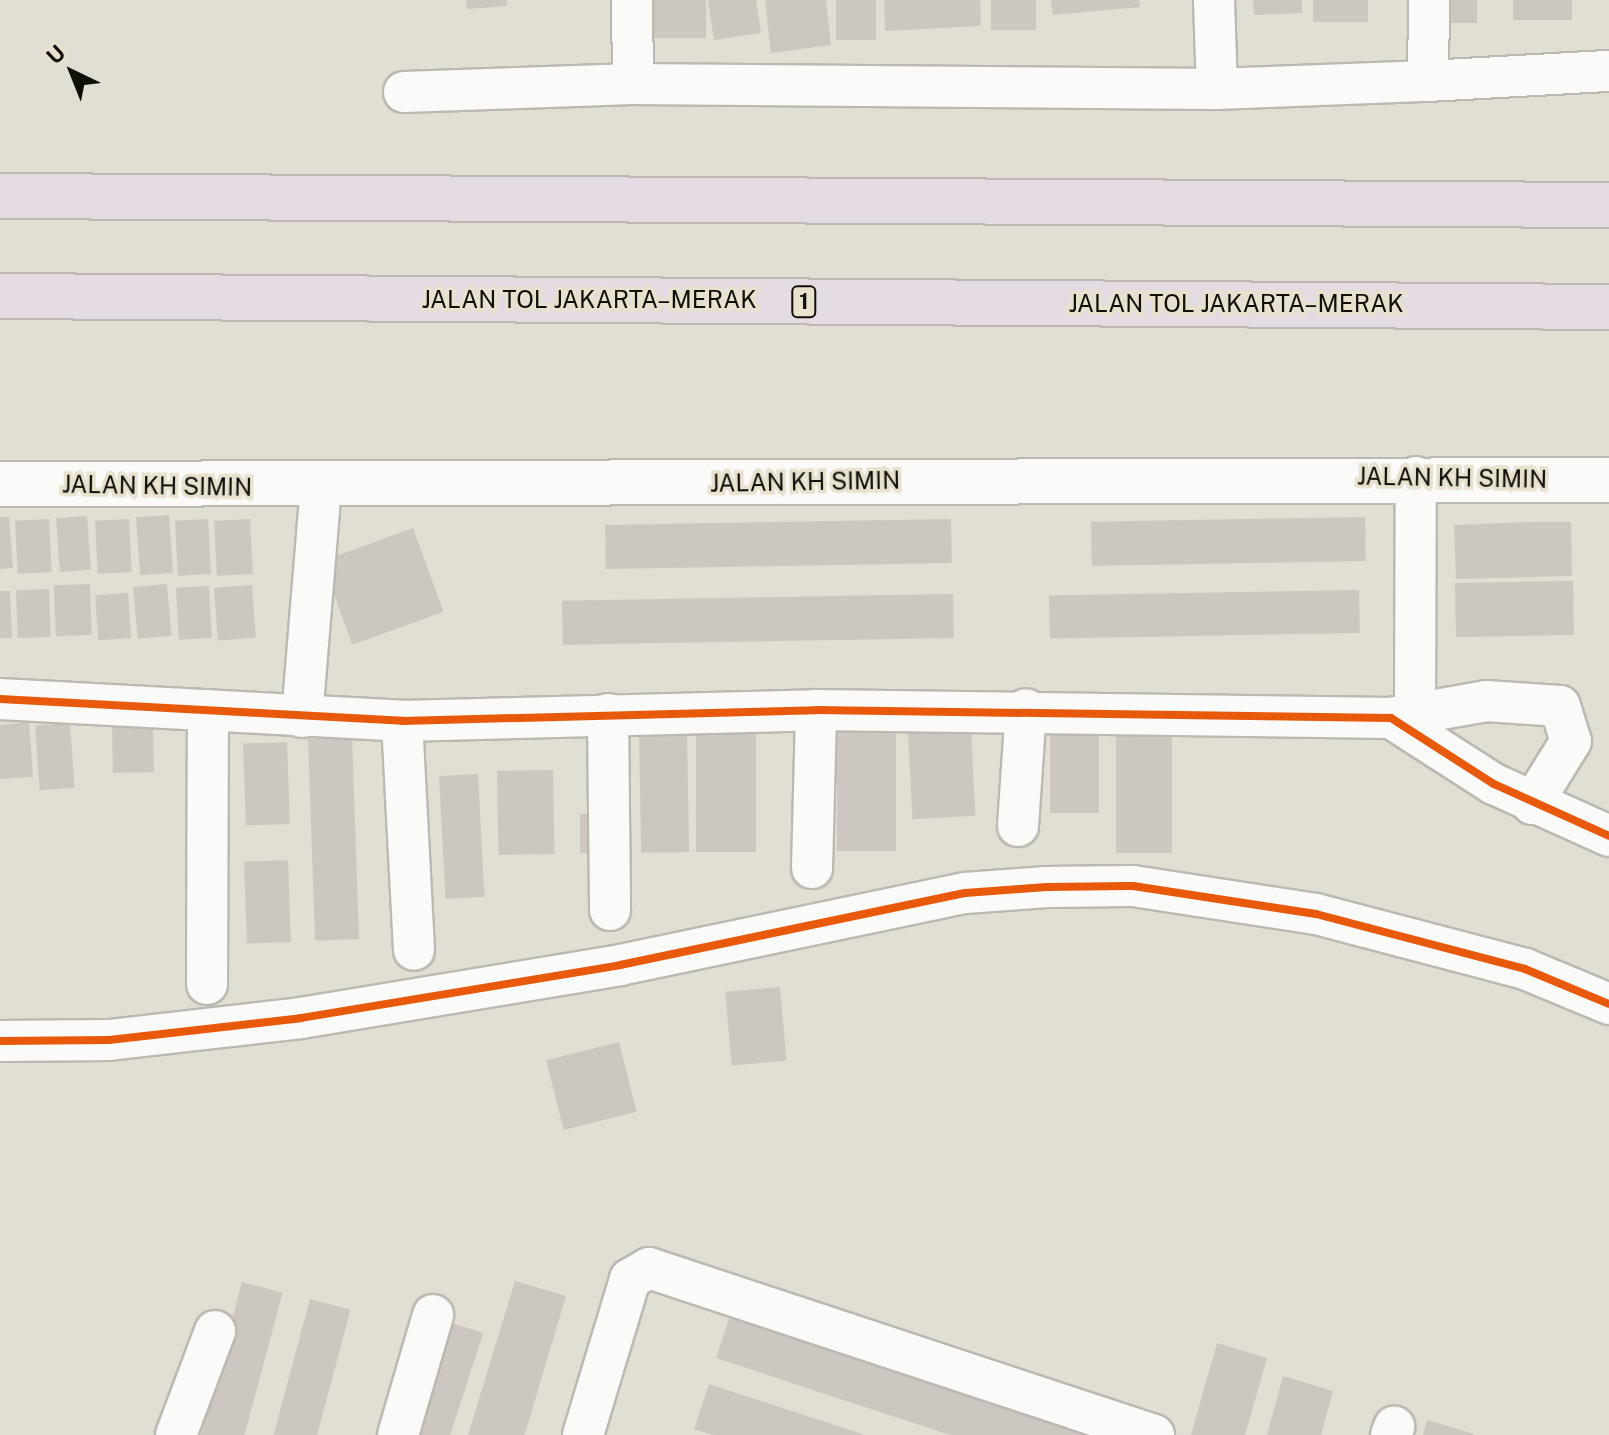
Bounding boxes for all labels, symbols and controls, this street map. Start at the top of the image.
north arrow [32,32,112,112]
text: U [41,40,70,69]
road number: 1 [790,284,818,320]
street label: JALAN TOL JAKARTA–MERAK [421,286,757,314]
street label: JALAN TOL JAKARTA–MERAK [1068,290,1404,318]
street label: JALAN KH SIMIN [1357,462,1547,494]
street label: JALAN KH SIMIN [710,466,900,498]
street label: JALAN KH SIMIN [62,470,252,502]

